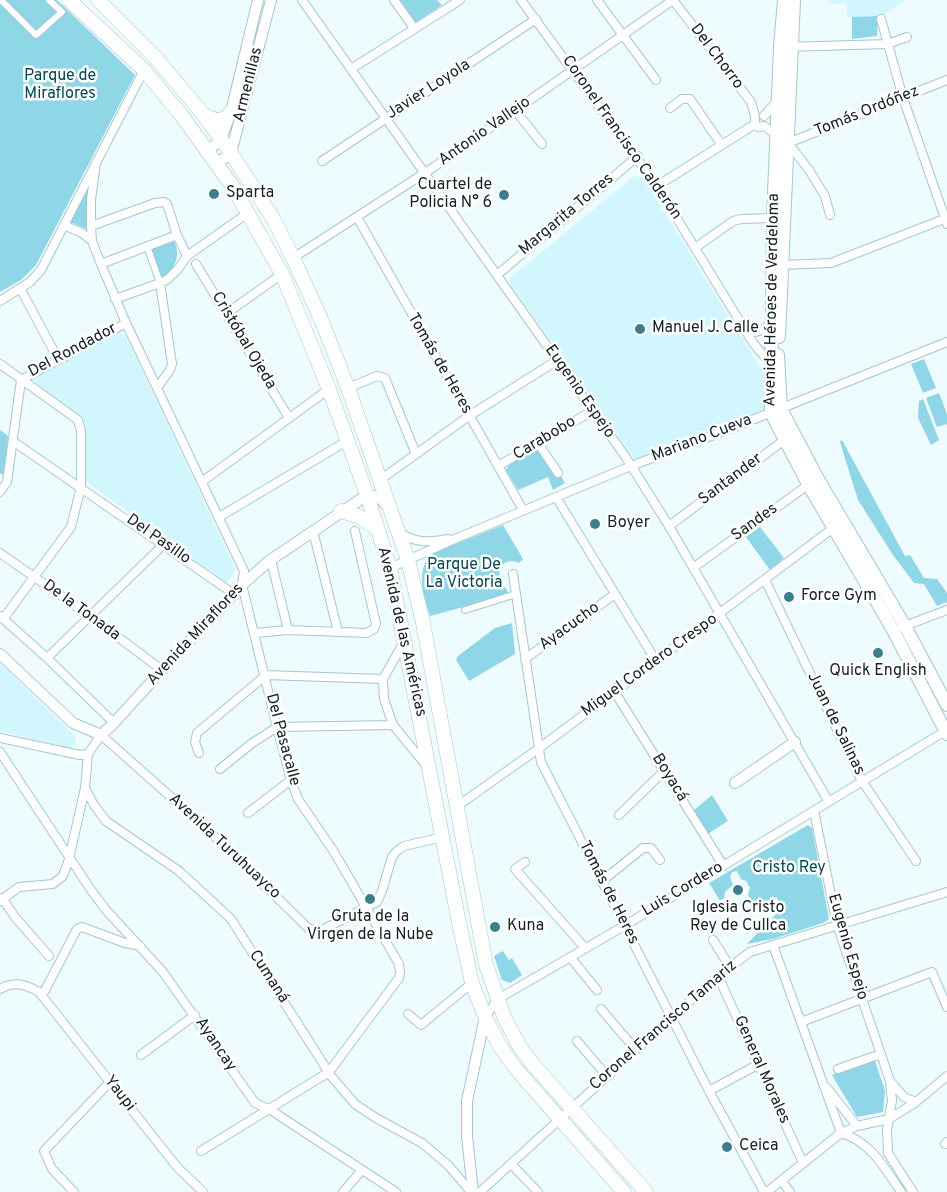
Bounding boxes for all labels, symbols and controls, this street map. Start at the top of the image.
street label: Del Chorro [685,21,747,93]
street label: Armenillas [230,45,268,125]
street label: Coronel Francisco Calderón [557,52,685,224]
street label: Javier Loyola [384,56,474,124]
park label: Parque de Miraflores [24,67,96,105]
street label: Tomás Ordóñez [812,82,922,142]
street label: Antonio Vallejo [435,93,535,171]
street label: Margarita Torres [516,170,618,260]
place label: Cuartel de Policia N° 6 [409,176,492,214]
place label: Sparta [226,184,274,204]
marker: Sparta [207,187,221,201]
marker: Cuartel de Policia N° 6 [497,188,511,202]
street label: Avenida Héroes de Verdeloma [762,193,784,407]
street label: Cristóbal Ojeda [206,289,280,393]
street label: Tomás de Heres [402,310,476,418]
place label: Manuel J. Calle [652,319,759,339]
street label: Del Rondador [26,320,120,382]
marker: Manuel J. Calle [633,322,647,336]
street label: Eugenio Espejo [540,342,618,442]
street label: Mariano Cueva [649,411,755,467]
street label: Carabobo [510,413,580,465]
street label: Santander [695,450,767,510]
street label: Sandes [728,500,782,546]
street label: Del Pasillo [122,511,194,569]
place label: Boyer [607,514,650,534]
marker: Boyer [588,517,602,531]
street label: Avenida de las Américas [372,545,430,719]
park label: Parque De La Victoria [426,556,502,594]
street label: De la Tonada [38,576,124,646]
street label: Avenida Miraflores [144,580,248,690]
place label: Force Gym [801,587,877,607]
marker: Force Gym [782,590,796,604]
street label: Ayacucho [536,599,604,655]
street label: Miguel Cordero Crespo [578,610,722,722]
marker: Quick English [871,646,885,660]
place label: Quick English [829,662,927,682]
street label: Juan de Salinas [802,670,868,778]
street label: Del Pasacalle [260,692,304,788]
street label: Boyacá [647,751,691,805]
street label: Avenida Turuhuayco [164,790,284,904]
street label: Tomás de Heres [574,838,642,948]
street label: Luis Cordero [639,858,727,922]
park label: Cristo Rey [752,859,826,879]
marker: Iglesia Cristo Rey de Cullca [731,883,745,897]
marker: Gruta de la Virgen de la Nube [363,892,377,906]
street label: Eugenio Espejo [823,892,871,1002]
place label: Iglesia Cristo Rey de Cullca [690,899,786,937]
place label: Gruta de la Virgen de la Nube [307,908,433,946]
place label: Kuna [507,917,544,937]
marker: Kuna [488,920,502,934]
street label: Cumaná [244,947,292,1007]
street label: Coronel Francisco Tamariz [586,957,742,1095]
street label: General Morales [729,1013,793,1127]
street label: Ayancay [190,1014,240,1076]
street label: Yaupi [99,1072,139,1116]
place label: Ceica [739,1137,778,1157]
marker: Ceica [720,1140,734,1154]

